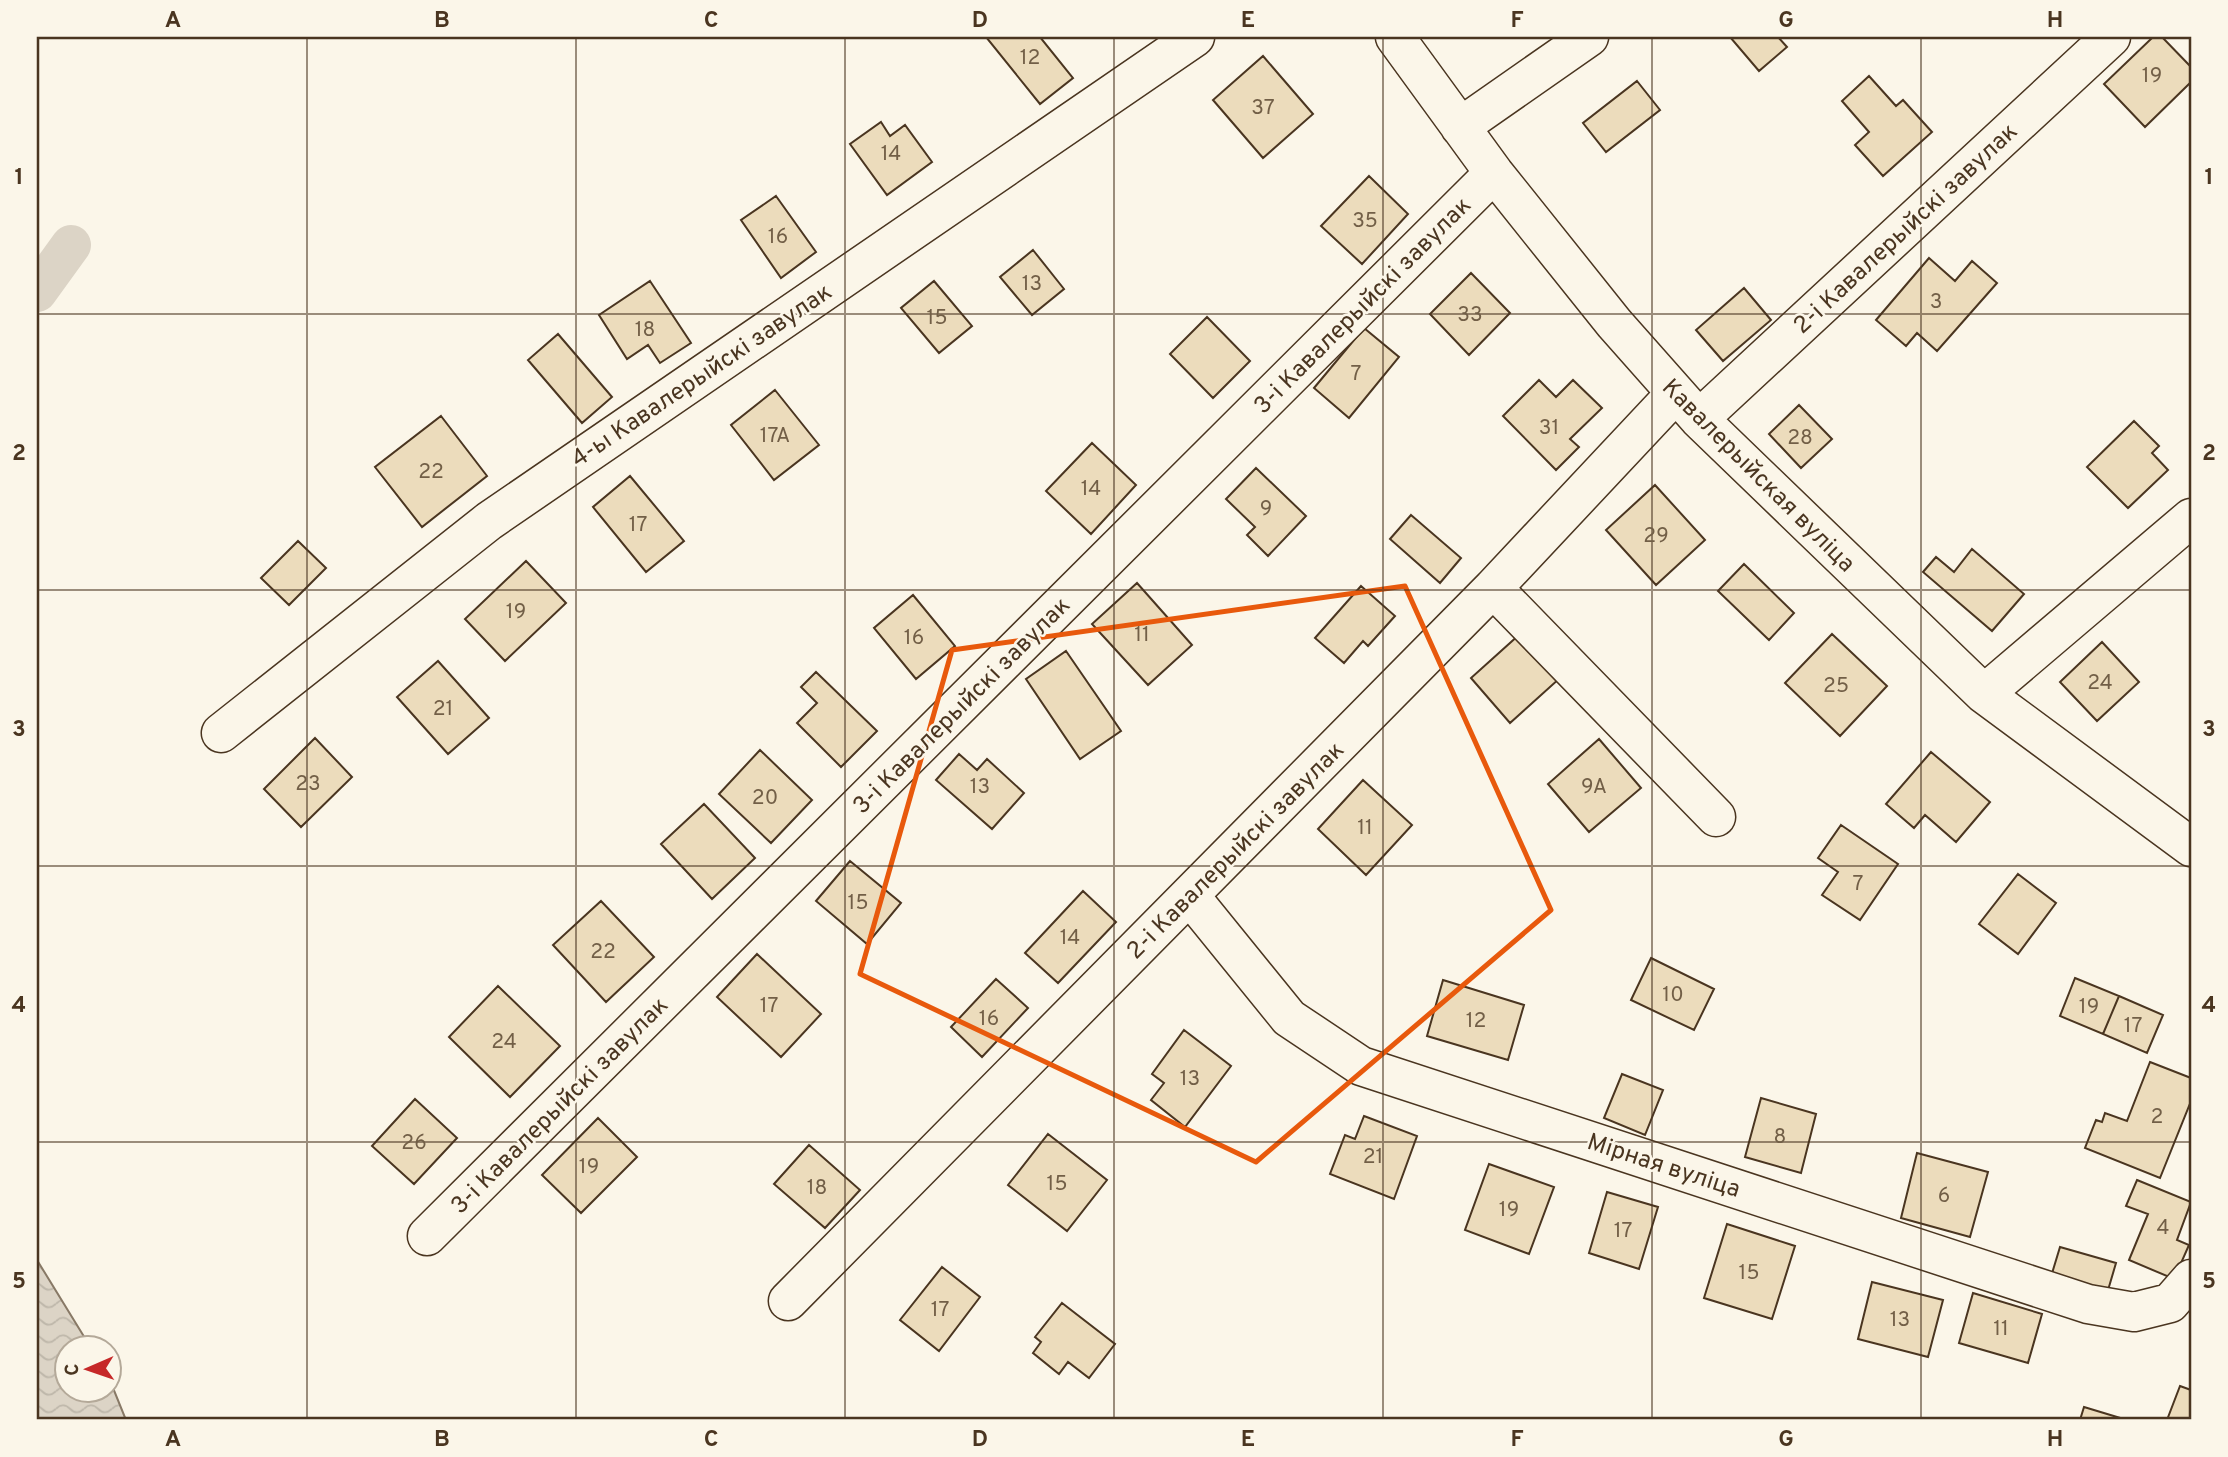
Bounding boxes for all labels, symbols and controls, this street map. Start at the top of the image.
text: A [165,7,181,36]
text: B [434,7,450,36]
text: C [704,7,718,36]
text: D [972,7,988,36]
text: E [1241,7,1255,36]
text: F [1510,7,1524,36]
text: G [1778,7,1794,36]
text: H [2047,7,2063,36]
house number: 12 [1020,45,1040,72]
house number: 19 [2142,63,2162,90]
house number: 37 [1251,95,1275,122]
street label: 2-і Кавалерыйскі завулак [1788,118,2025,341]
house number: 14 [881,141,901,168]
text: 1 [14,164,24,193]
text: 1 [2204,164,2214,193]
street label: 3-і Кавалерыйскі завулак [1248,191,1478,421]
house number: 35 [1352,208,1378,235]
house number: 16 [768,224,788,251]
house number: 13 [1022,271,1042,298]
street label: 4-ы Кавалерыйскі завулак [566,278,838,475]
house number: 3 [1930,289,1942,316]
house number: 33 [1457,302,1483,329]
house number: 15 [927,305,947,332]
house number: 18 [635,317,655,344]
house number: 7 [1351,361,1362,388]
street label: Кавалерыйская вуліца [1655,373,1861,579]
house number: 31 [1539,415,1559,442]
house number: 17А [760,423,790,450]
house number: 28 [1787,425,1813,452]
text: 2 [12,440,26,469]
text: 2 [2202,440,2216,469]
house number: 22 [418,459,444,486]
house number: 14 [1081,476,1101,503]
house number: 9 [1260,496,1272,523]
house number: 17 [629,512,647,539]
house number: 29 [1643,523,1669,550]
street label: 3-і Кавалерыйскі завулак [847,591,1077,821]
house number: 19 [506,599,526,626]
house number: 11 [1134,622,1150,649]
house number: 16 [904,625,924,652]
house number: 24 [2087,670,2113,697]
house number: 25 [1823,673,1849,700]
house number: 21 [433,696,453,723]
text: 3 [12,716,26,745]
text: 3 [2202,716,2216,745]
street label: 2-і Кавалерыйскі завулак [1121,736,1352,967]
house number: 23 [295,771,321,798]
house number: 13 [970,774,990,801]
house number: 9А [1581,774,1607,801]
house number: 20 [752,785,778,812]
house number: 11 [1357,815,1373,842]
house number: 7 [1853,871,1864,898]
house number: 15 [848,890,868,917]
house number: 14 [1060,925,1080,952]
house number: 22 [590,939,616,966]
house number: 10 [1662,982,1684,1009]
street label: 3-і Кавалерыйскі завулак [445,991,675,1221]
text: 4 [12,992,26,1021]
text: 4 [2202,992,2216,1021]
house number: 17 [760,993,778,1020]
house number: 19 [2079,994,2099,1021]
house number: 16 [979,1006,999,1033]
house number: 12 [1466,1008,1486,1035]
house number: 17 [2124,1013,2142,1040]
house number: 24 [491,1029,517,1056]
house number: 13 [1180,1066,1200,1093]
house number: 2 [2151,1104,2163,1131]
house number: 8 [1774,1124,1786,1151]
street label: Мірная вуліца [1583,1128,1744,1206]
house number: 26 [401,1130,427,1157]
house number: 21 [1363,1144,1383,1171]
house number: 19 [579,1154,599,1181]
house number: 15 [1047,1171,1067,1198]
house number: 18 [807,1175,827,1202]
house number: 6 [1938,1183,1950,1210]
house number: 19 [1499,1197,1519,1224]
house number: 4 [2156,1215,2170,1242]
house number: 17 [1614,1218,1632,1245]
house number: 15 [1739,1260,1759,1287]
text: 5 [12,1268,26,1297]
text: 5 [2202,1268,2216,1297]
house number: 17 [931,1297,949,1324]
house number: 13 [1890,1307,1910,1334]
house number: 11 [1993,1316,2009,1343]
north arrow [52,1334,122,1404]
text: С [61,1363,85,1376]
text: A [165,1426,181,1455]
text: B [434,1426,450,1455]
text: C [704,1426,718,1455]
text: D [972,1426,988,1455]
text: E [1241,1426,1255,1455]
text: F [1510,1426,1524,1455]
text: G [1778,1426,1794,1455]
text: H [2047,1426,2063,1455]

